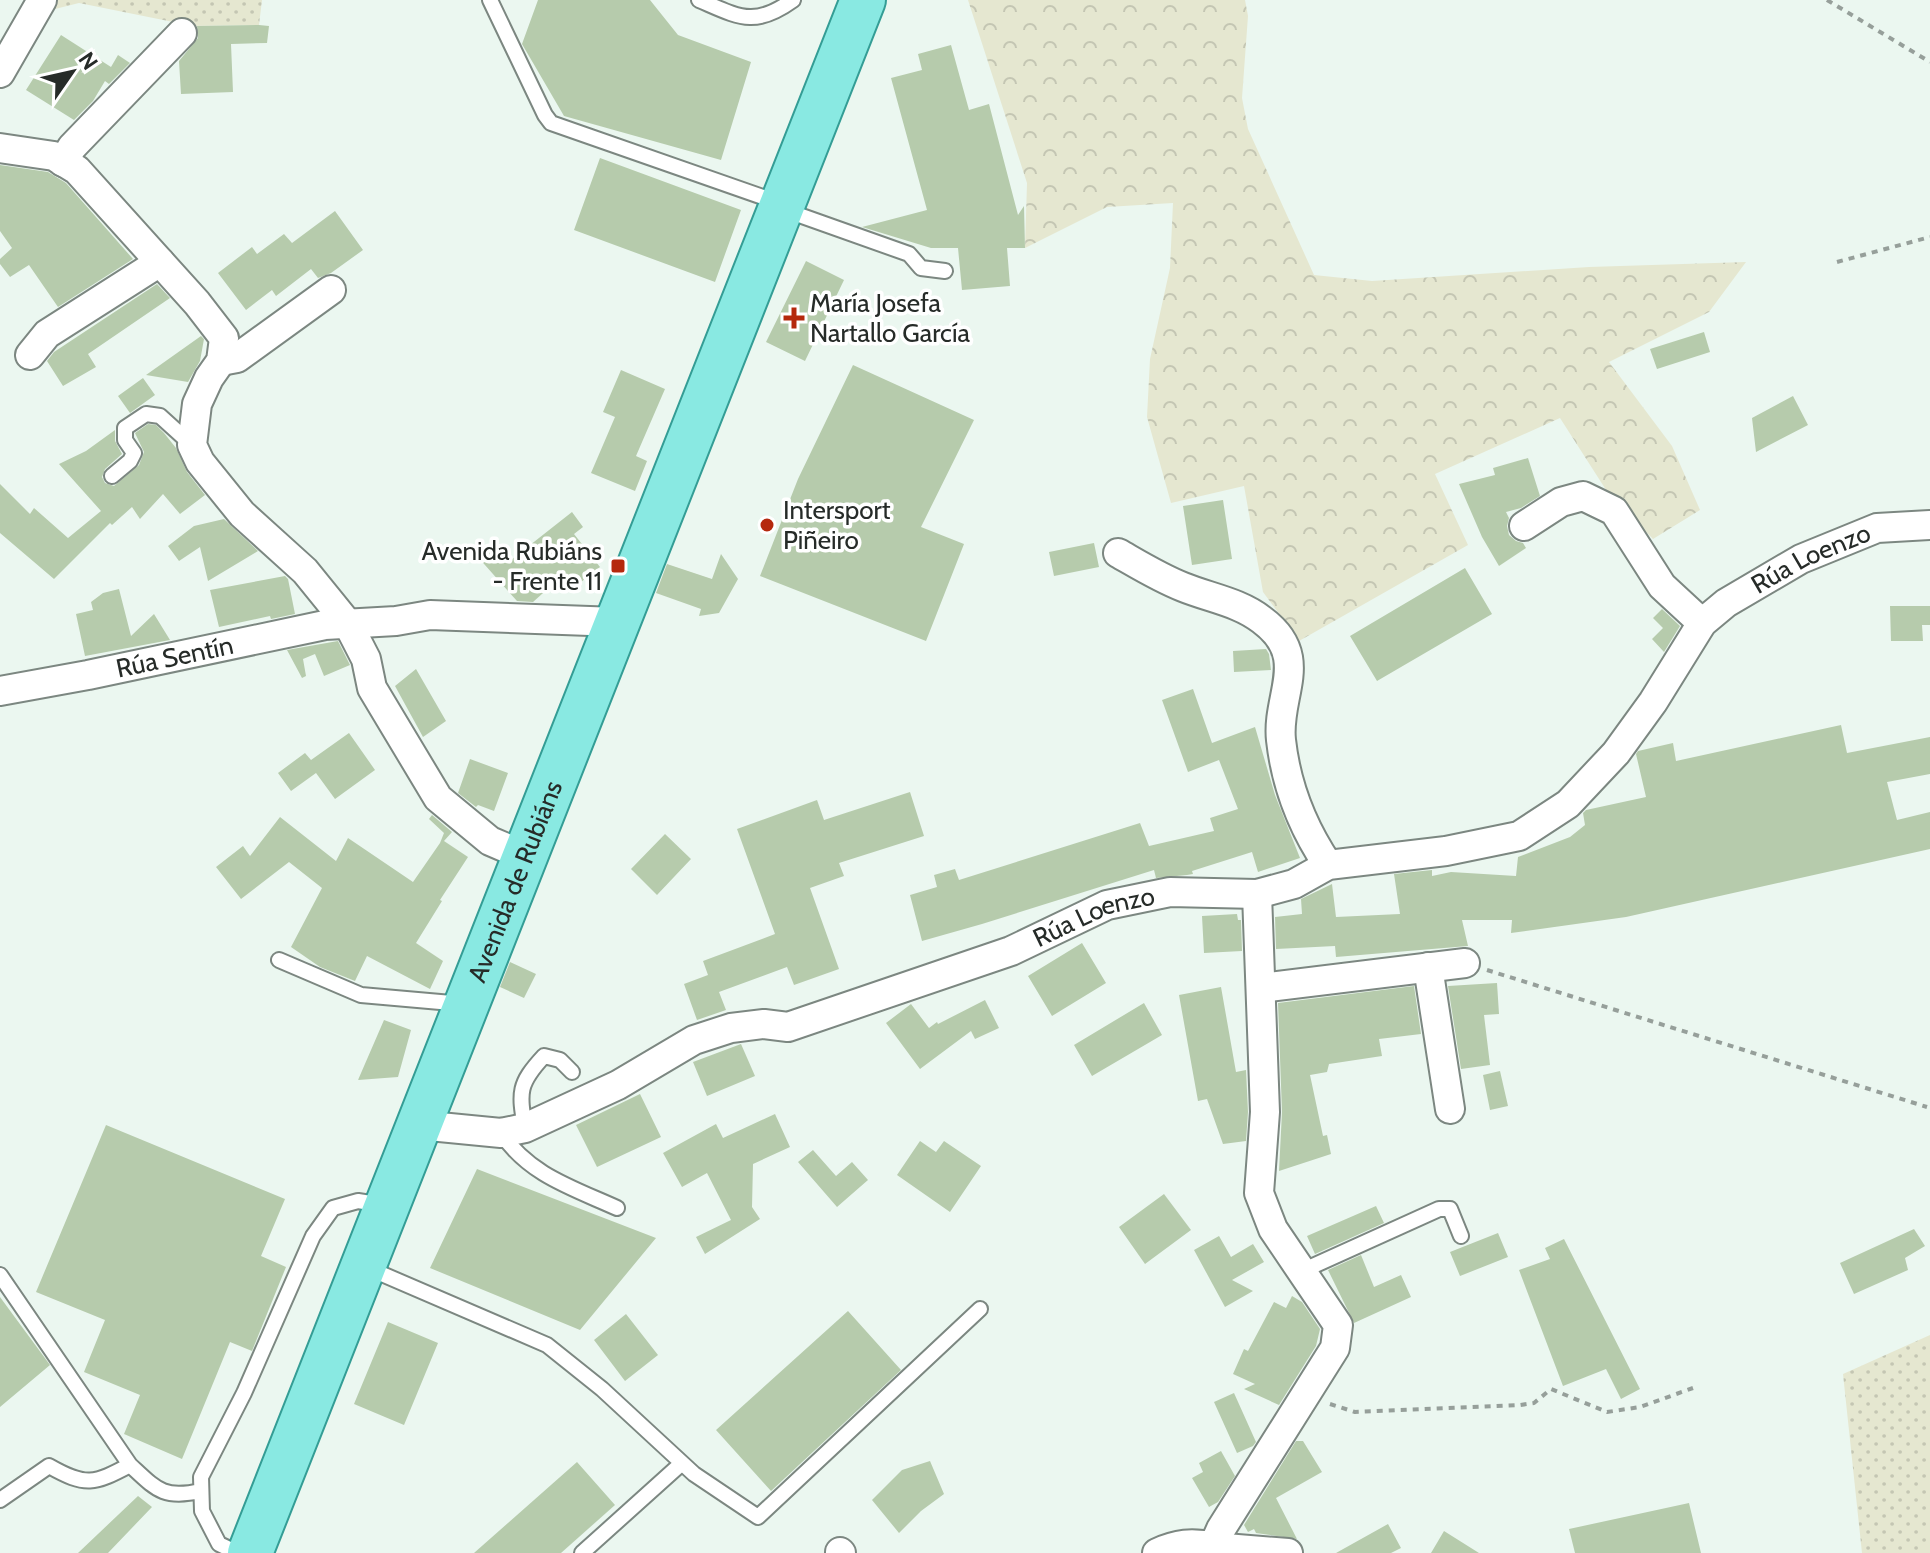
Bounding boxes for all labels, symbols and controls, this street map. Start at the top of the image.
north arrow [32,32,112,112]
text: N [73,47,104,75]
place label: María Josefa Nartallo García [810,287,970,349]
marker: María Josefa Nartallo García [785,309,803,327]
place label: Intersport Piñeiro [783,494,891,556]
marker: Intersport Piñeiro [758,516,776,534]
street label: Rúa Loenzo [1745,516,1875,601]
place label: Avenida Rubiáns - Frente 11 [422,535,602,597]
marker: Avenida Rubiáns - Frente 11 [609,557,627,575]
street label: Rúa Sentín [113,629,236,685]
street label: Avenida de Rubiáns [461,776,569,987]
street label: Rúa Loenzo [1028,880,1157,954]

